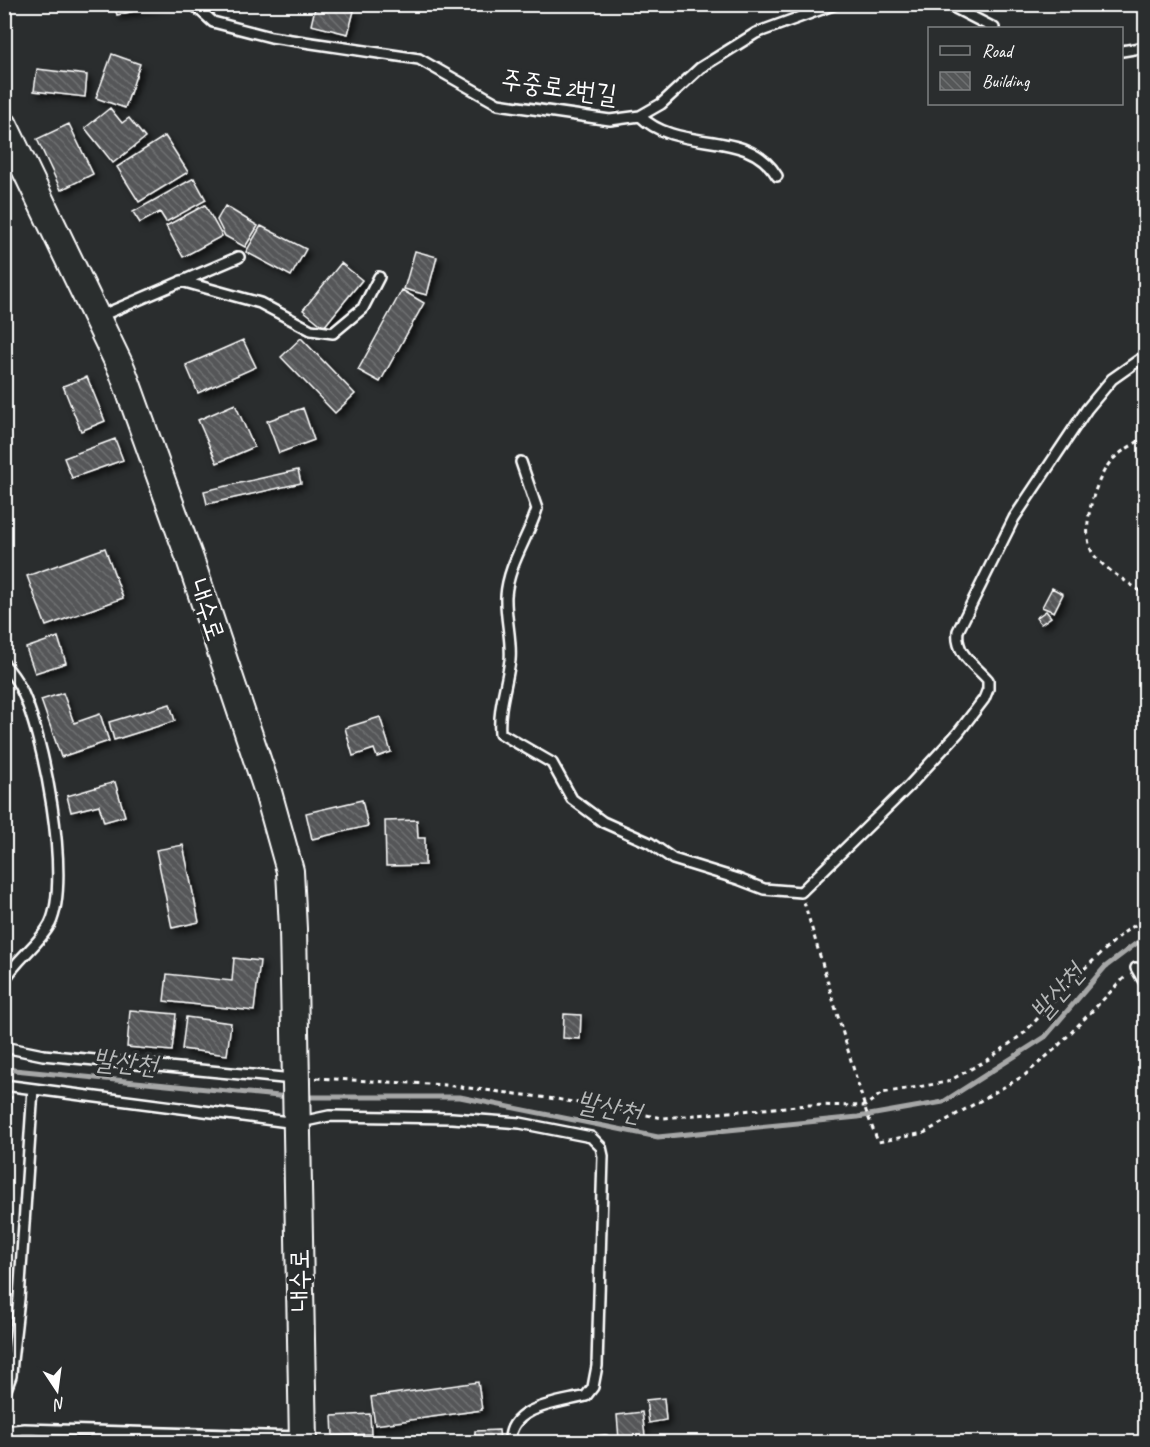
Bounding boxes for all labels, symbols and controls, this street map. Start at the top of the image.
legend [928,27,1123,105]
text: Road [982,40,1015,62]
street label: 주중로2번길 [499,63,619,111]
text: Building [982,70,1031,92]
street label: 내수로 [181,575,233,645]
water label: 발산천 [1023,955,1093,1028]
water label: 발산천 [91,1042,161,1083]
water label: 발산천 [574,1084,646,1130]
street label: 내수로 [283,1248,317,1312]
north arrow [27,1360,87,1420]
text: N [50,1393,67,1415]

